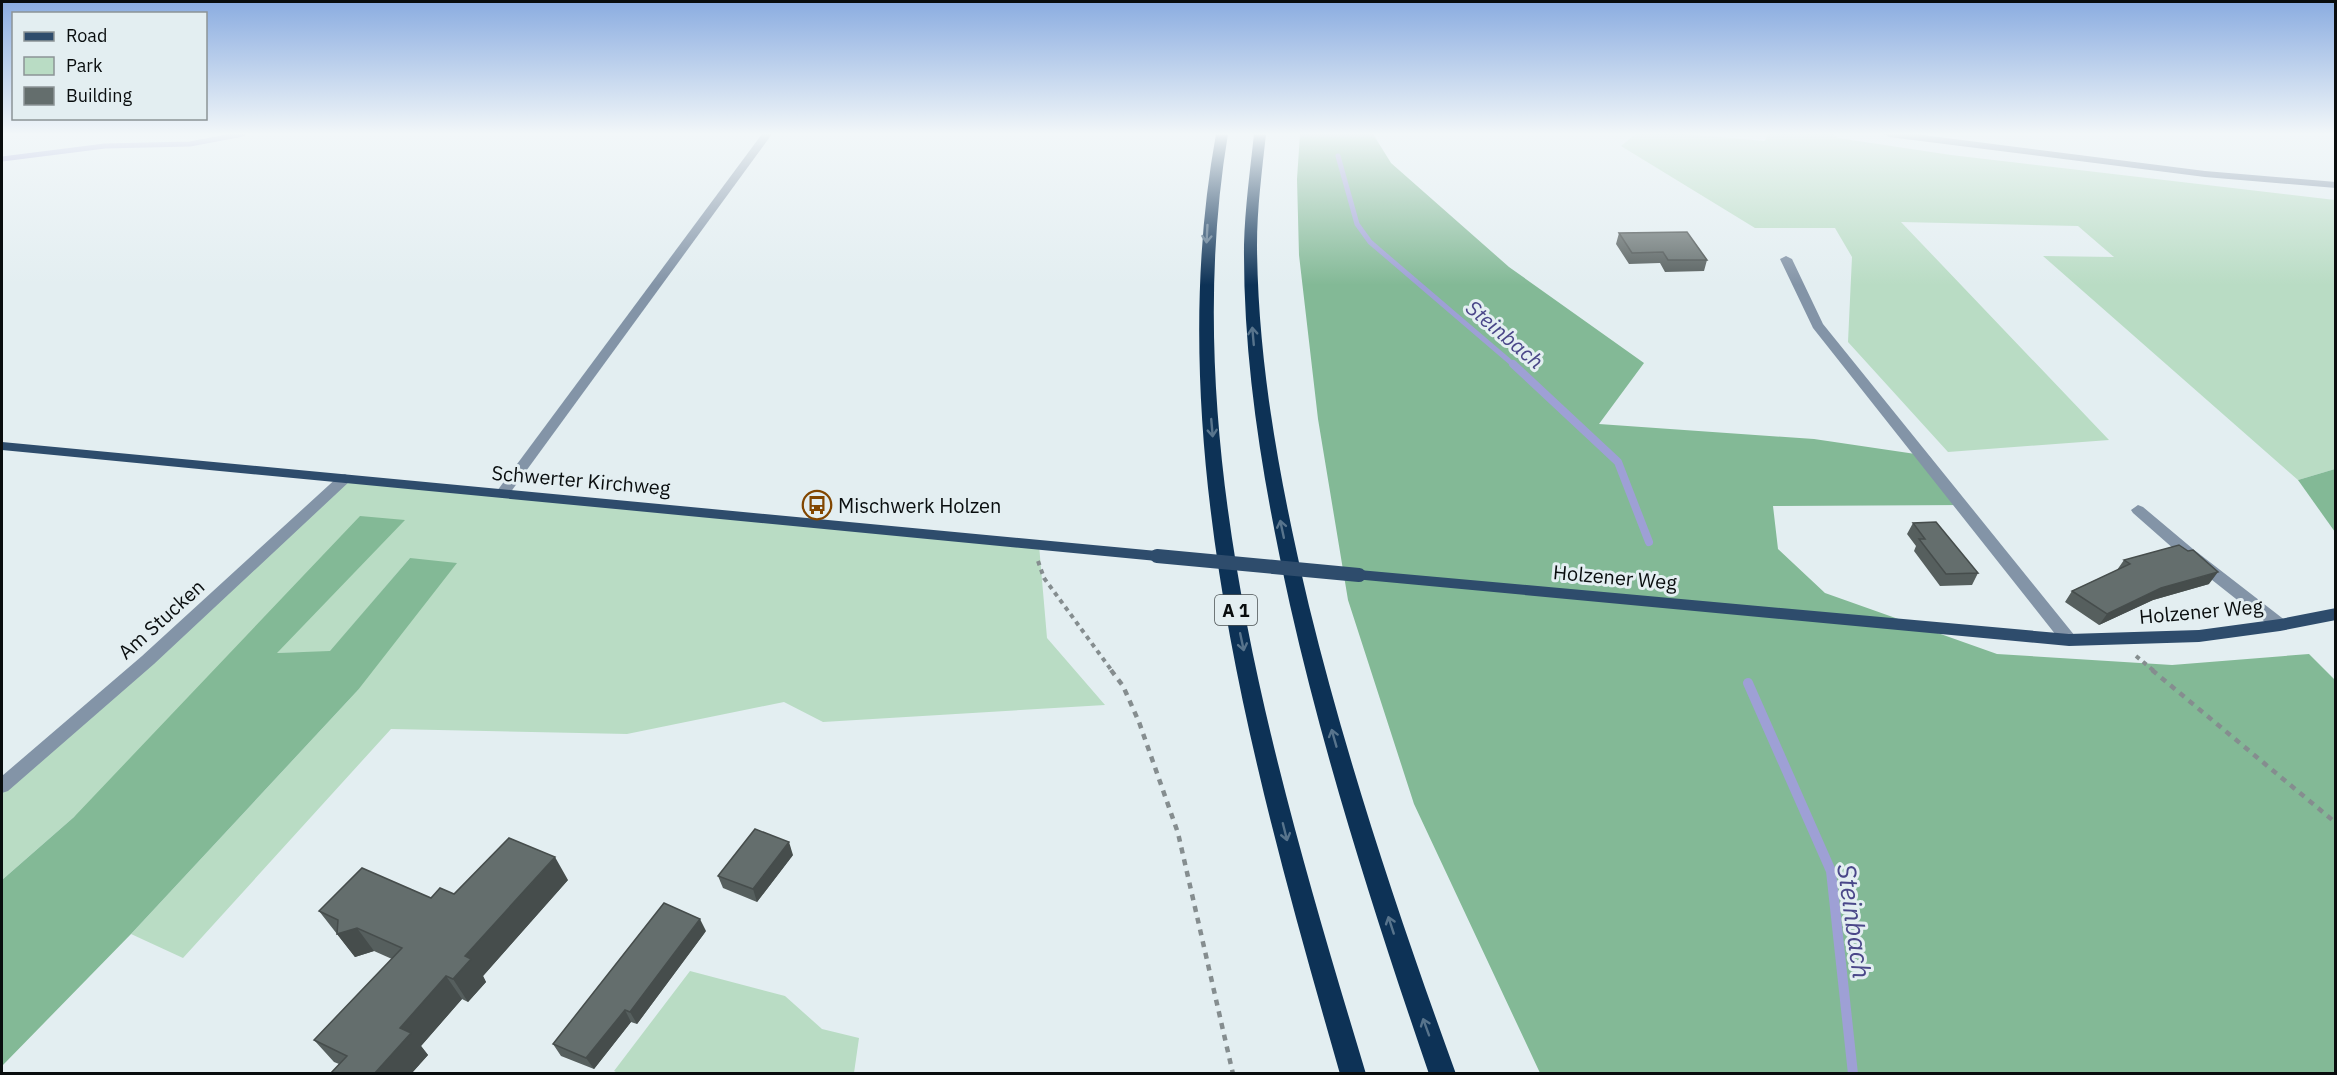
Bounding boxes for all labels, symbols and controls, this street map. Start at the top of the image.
legend [12,12,207,120]
text: Road [66,24,107,47]
text: Park [66,54,103,77]
text: Building [66,84,133,107]
one-way arrow [1202,223,1213,243]
water label: Steinbach [1460,293,1550,375]
one-way arrow [1247,326,1258,346]
one-way arrow [1207,418,1218,438]
street label: Schwerter Kirchweg [490,459,672,501]
bus stop icon: Mischwerk Holzen [801,489,833,521]
place label: Mischwerk Holzen [838,492,1001,519]
one-way arrow [1276,519,1288,538]
street label: Holzener Weg [1552,558,1679,596]
street label: Am Stucken [112,573,210,665]
street label: Holzener Weg [2138,592,2265,630]
road number: A 1 [1215,595,1257,625]
one-way arrow [1237,632,1249,651]
one-way arrow [1328,729,1339,748]
one-way arrow [1280,822,1292,841]
water label: Steinbach [1830,861,1880,981]
one-way arrow [1384,916,1395,935]
one-way arrow [1420,1018,1431,1037]

